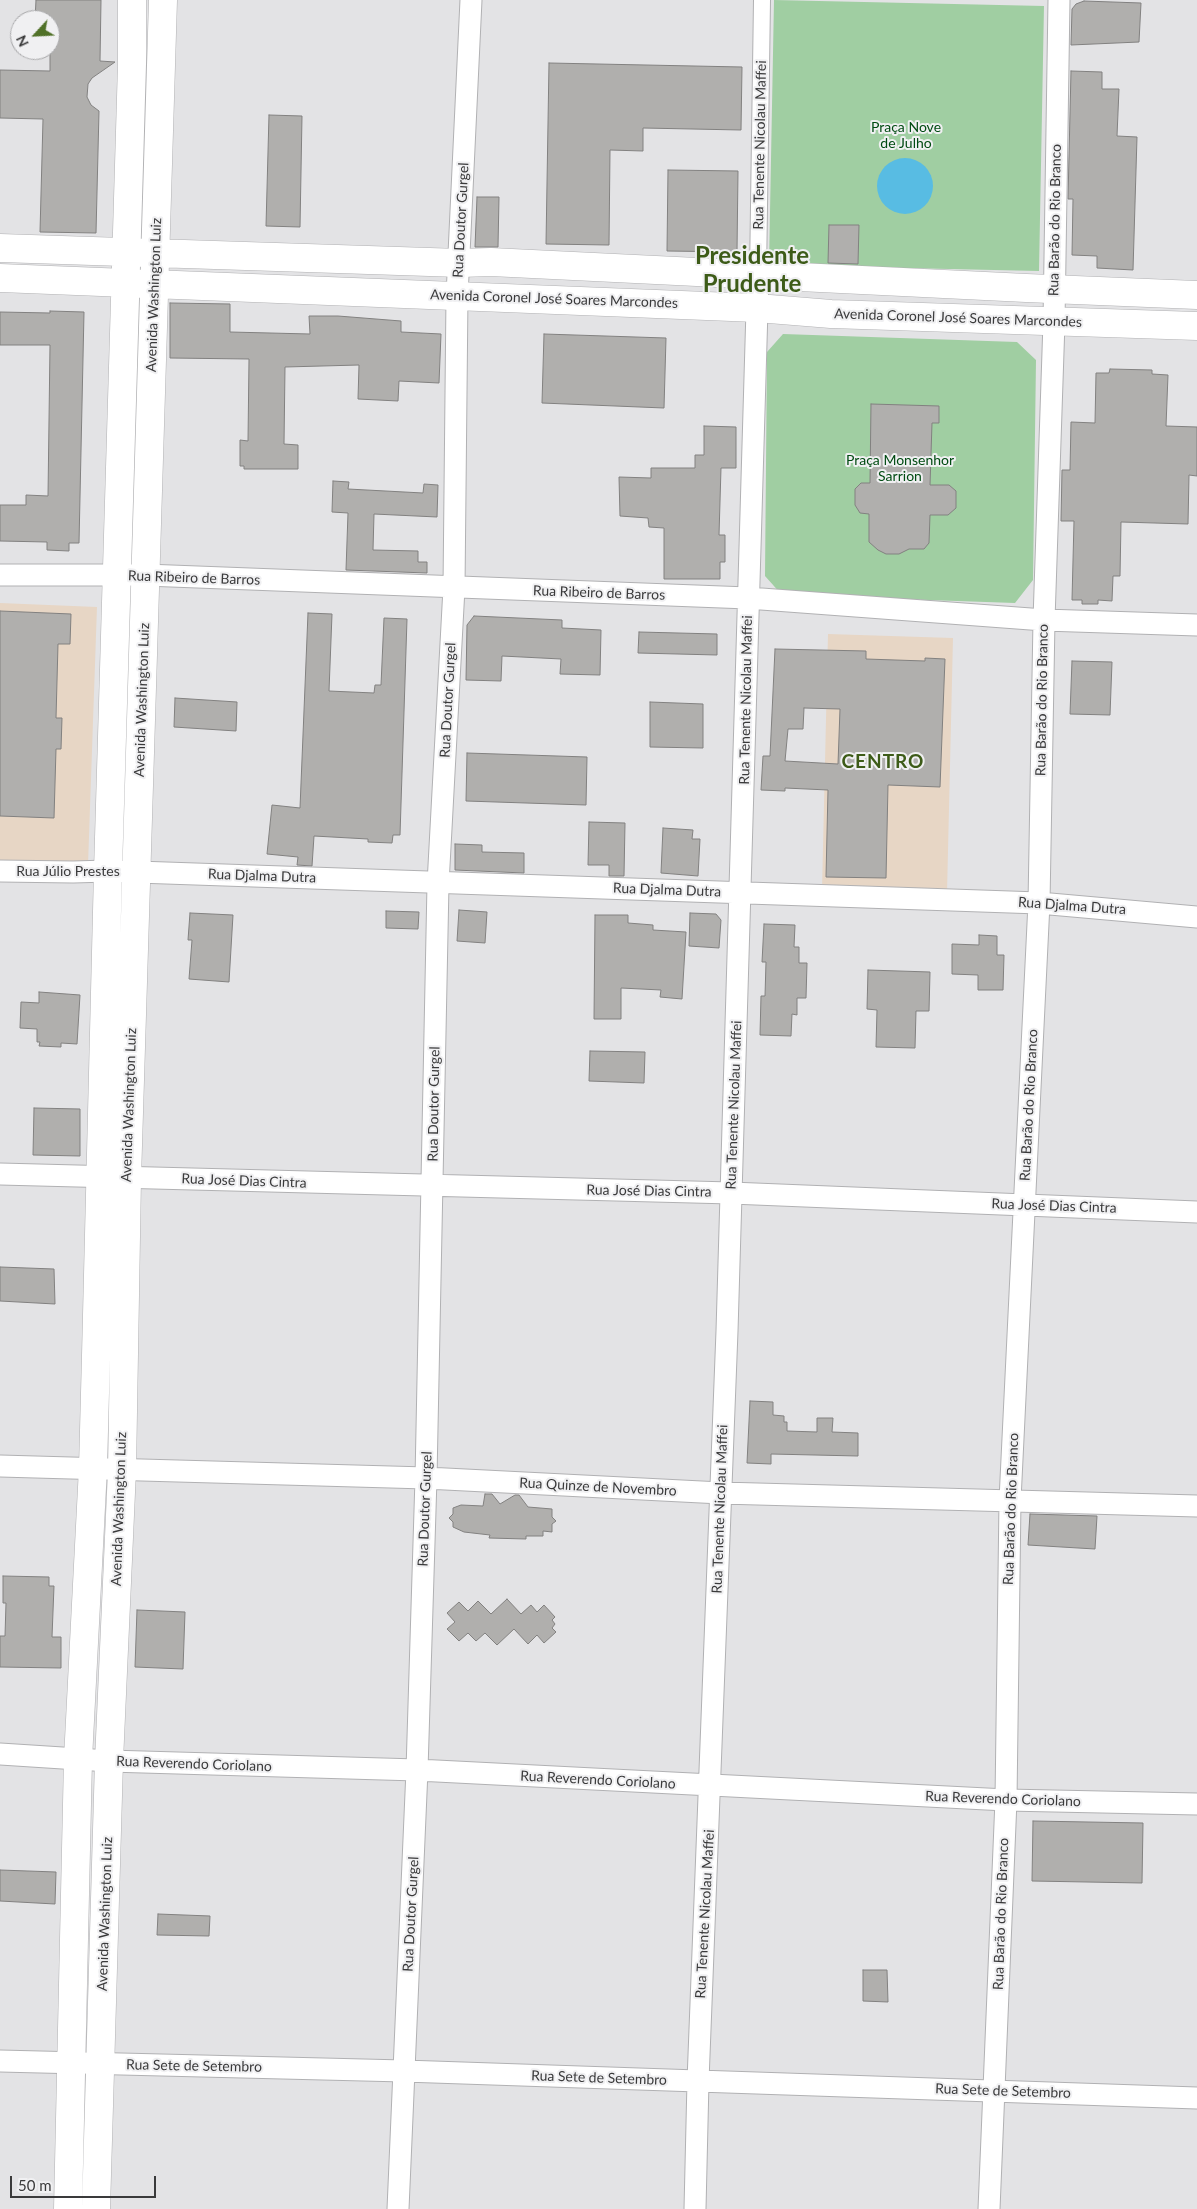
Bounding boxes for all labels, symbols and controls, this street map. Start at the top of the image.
north arrow [10,10,60,60]
text: N [12,33,32,50]
street label: Rua Tenente Nicolau Maffei [750,60,770,230]
park label: Praça Nove de Julho [871,119,941,152]
street label: Rua Barão do Rio Branco [1045,144,1065,296]
street label: Rua Doutor Gurgel [450,162,472,278]
street label: Avenida Washington Luiz [143,218,165,372]
district label: Presidente Prudente [695,242,809,298]
street label: Avenida Coronel José Soares Marcondes [430,286,678,312]
street label: Avenida Coronel José Soares Marcondes [834,305,1082,331]
park label: Praça Monsenhor Sarrion [846,452,954,484]
street label: Rua Ribeiro de Barros [128,567,260,589]
street label: Rua Ribeiro de Barros [533,582,665,604]
street label: Rua Tenente Nicolau Maffei [736,615,756,785]
street label: Avenida Washington Luiz [131,623,153,777]
street label: Rua Barão do Rio Branco [1032,624,1052,776]
street label: Rua Doutor Gurgel [437,642,459,758]
district label: CENTRO [841,751,925,773]
street label: Rua Júlio Prestes [16,863,120,879]
street label: Rua Djalma Dutra [208,866,316,886]
street label: Rua Djalma Dutra [613,880,721,900]
street label: Rua Djalma Dutra [1017,894,1127,918]
street label: Rua Tenente Nicolau Maffei [723,1020,745,1190]
street label: Avenida Washington Luiz [118,1028,140,1182]
street label: Rua Barão do Rio Branco [1017,1029,1041,1181]
street label: Rua Doutor Gurgel [425,1046,443,1162]
street label: Rua José Dias Cintra [181,1170,307,1192]
street label: Rua José Dias Cintra [586,1182,712,1200]
street label: Rua José Dias Cintra [991,1195,1117,1217]
street label: Rua Tenente Nicolau Maffei [709,1424,731,1594]
street label: Avenida Washington Luiz [108,1432,130,1586]
street label: Rua Barão do Rio Branco [1000,1433,1022,1585]
street label: Rua Doutor Gurgel [415,1451,435,1567]
street label: Rua Quinze de Novembro [519,1474,677,1500]
street label: Rua Reverendo Coriolano [116,1753,272,1775]
street label: Rua Reverendo Coriolano [520,1768,676,1792]
street label: Rua Reverendo Coriolano [925,1788,1081,1810]
street label: Rua Tenente Nicolau Maffei [692,1829,718,1999]
street label: Avenida Washington Luiz [94,1837,116,1991]
street label: Rua Barão do Rio Branco [990,1838,1012,1990]
street label: Rua Doutor Gurgel [400,1856,422,1972]
street label: Rua Sete de Setembro [126,2056,262,2076]
street label: Rua Sete de Setembro [531,2067,667,2089]
street label: Rua Sete de Setembro [935,2080,1071,2102]
scale bar [12,2166,159,2198]
text: 50 m [18,2176,52,2194]

